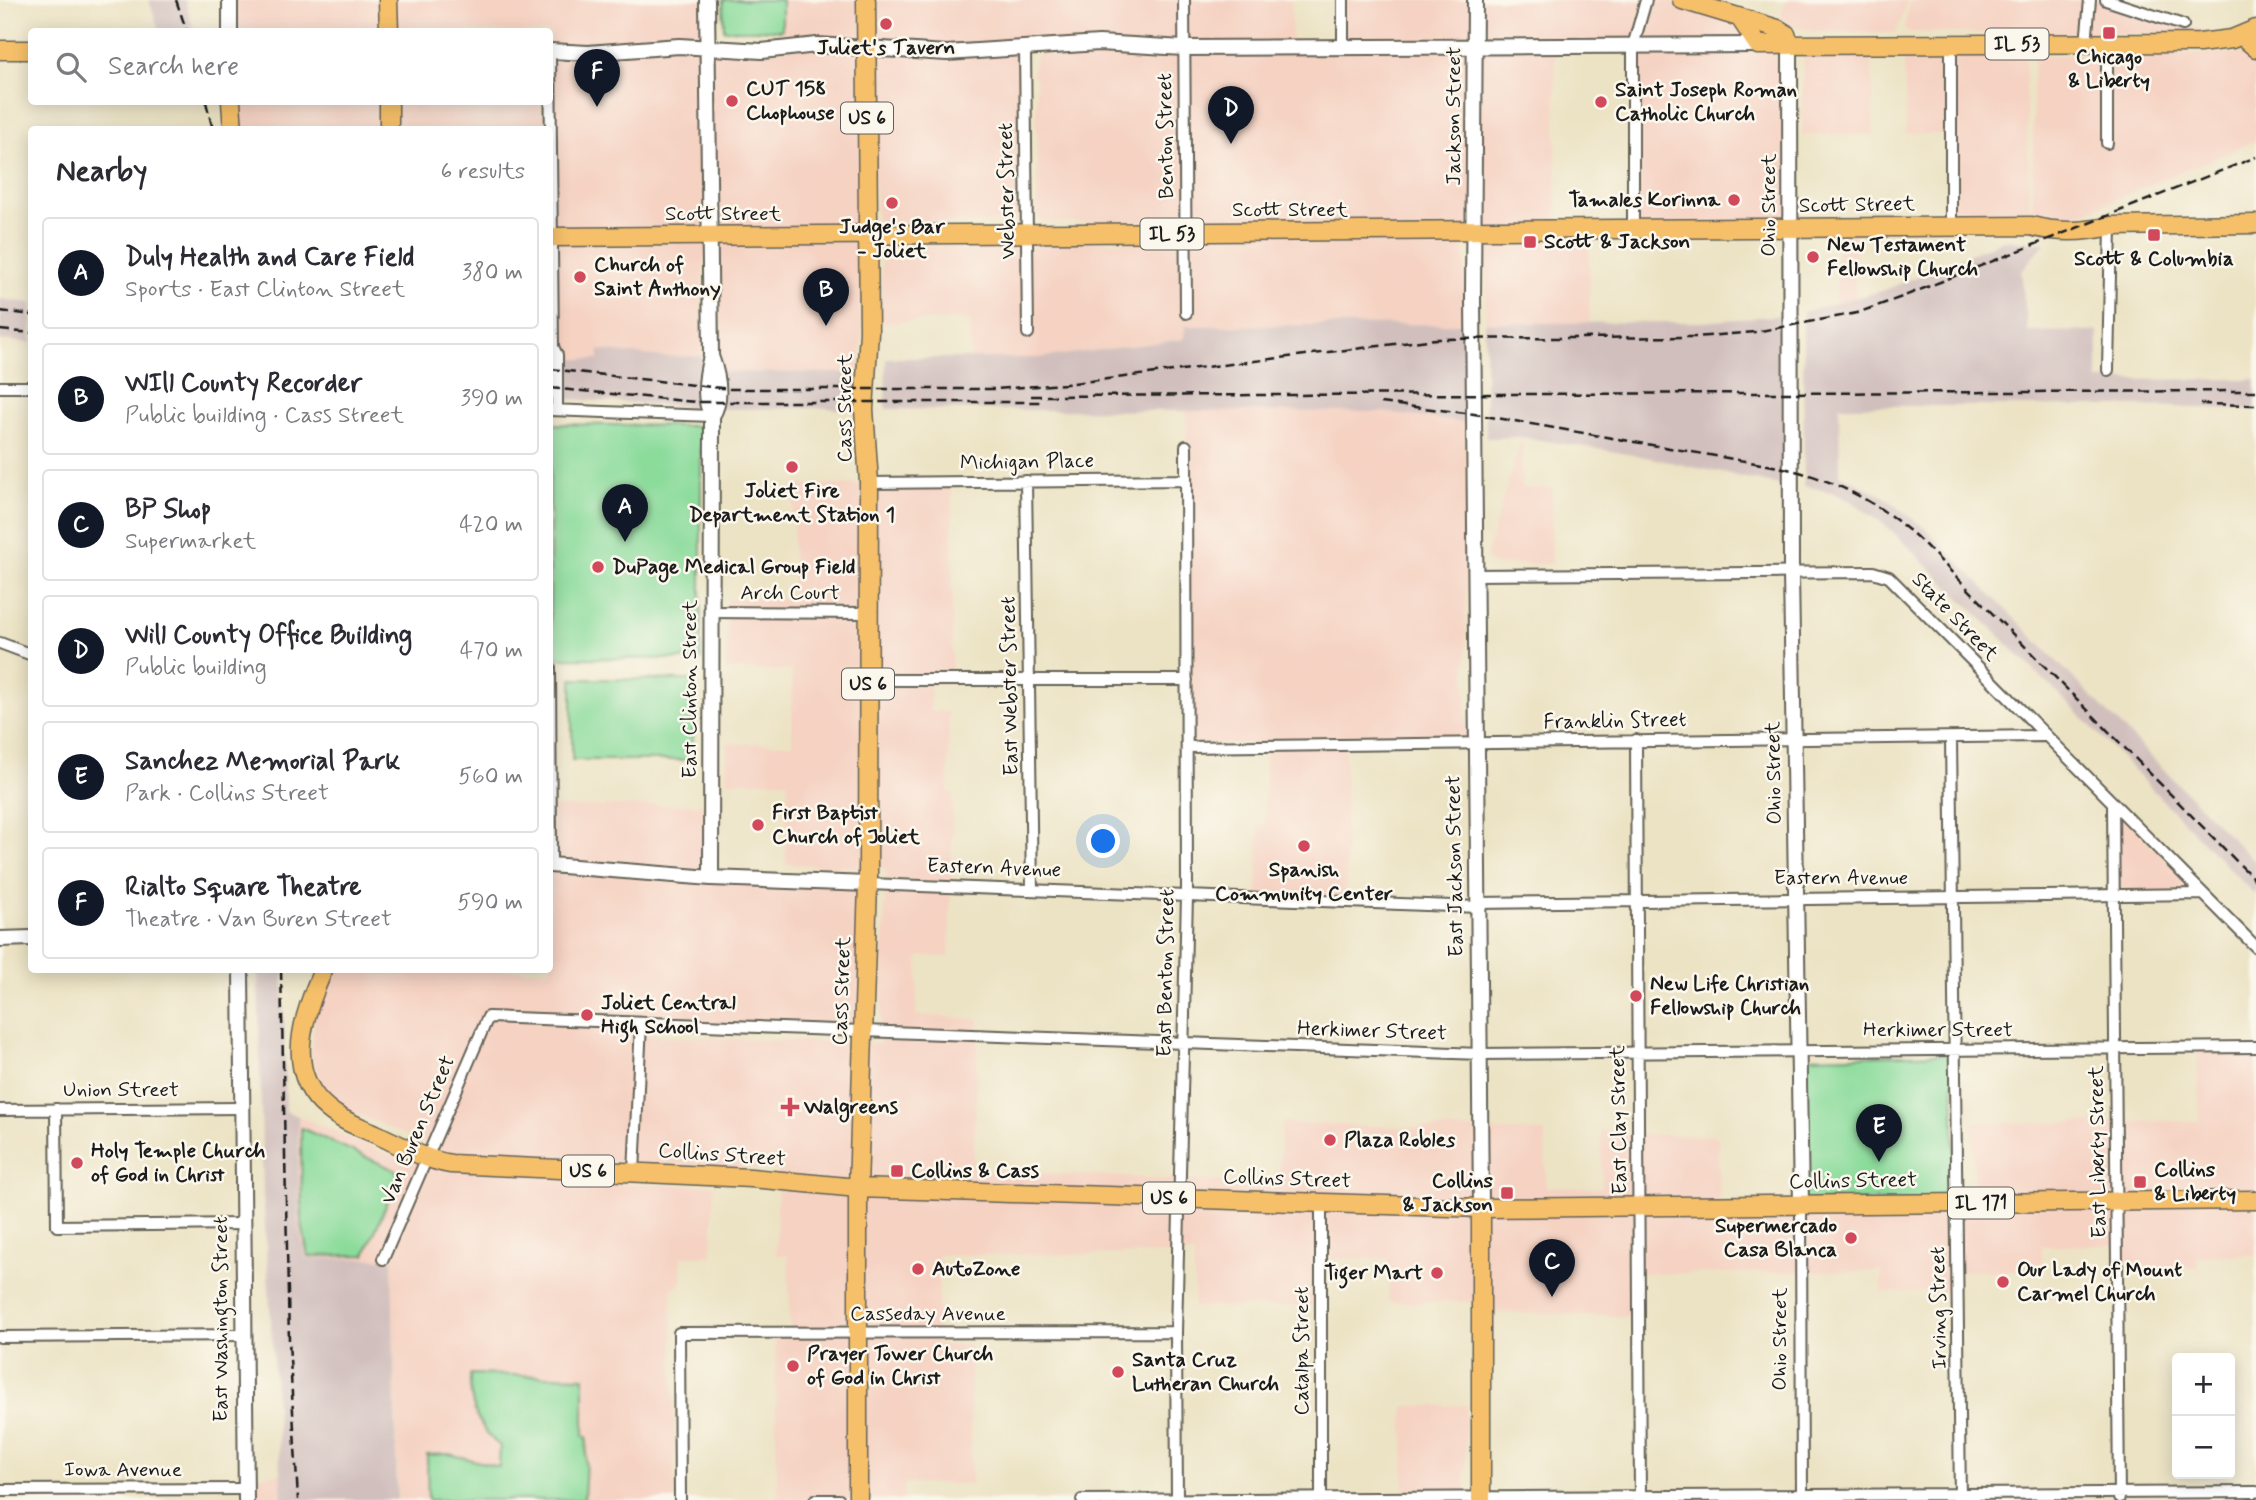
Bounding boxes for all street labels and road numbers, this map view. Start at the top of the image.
road number: IL 53 [1986,28,2048,60]
street label: Jackson Street [1440,46,1468,186]
street label: Benton Street [1151,73,1181,199]
road number: US 6 [841,102,893,134]
street label: Webster Street [992,122,1022,260]
street label: Ohio Street [1755,153,1783,257]
street label: Scott Street [1799,190,1916,220]
street label: Scott Street [1232,196,1349,224]
street label: Scott Street [665,200,782,228]
road number: IL 53 [1140,218,1204,250]
street label: Cass Street [831,353,859,463]
street label: Michigan Place [960,447,1094,477]
street label: State Street [1905,566,2005,668]
street label: Arch Court [740,579,840,607]
street label: East Webster Street [994,596,1026,776]
street label: East Clinton Street [676,599,704,778]
road number: US 6 [842,668,894,699]
street label: Franklin Street [1543,706,1687,736]
street label: Ohio Street [1759,720,1789,825]
street label: East Jackson Street [1439,775,1471,957]
street label: Eastern Avenue [926,852,1062,884]
street label: Eastern Avenue [1774,864,1908,892]
street label: East Benton Street [1151,888,1181,1058]
street label: Cass Street [826,935,858,1046]
street label: Herkimer Street [1297,1014,1447,1048]
street label: Herkimer Street [1863,1016,2013,1044]
street label: East Clay Street [1604,1045,1634,1195]
street label: Van Buren Street [374,1051,462,1209]
street label: East Liberty Street [2082,1065,2114,1239]
street label: Union Street [63,1076,179,1104]
street label: Collins Street [657,1137,787,1173]
road number: US 6 [562,1156,614,1186]
street label: Collins Street [1222,1163,1352,1195]
street label: Collins Street [1789,1166,1917,1196]
road number: US 6 [1143,1182,1195,1214]
road number: IL 171 [1948,1188,2014,1218]
street label: East Washington Street [207,1216,237,1422]
street label: Irving Street [1924,1246,1954,1370]
street label: Catalpa Street [1288,1286,1316,1416]
street label: Ohio Street [1766,1287,1794,1391]
street label: Casseday Avenue [850,1300,1006,1328]
street label: Iowa Avenue [64,1456,182,1484]

